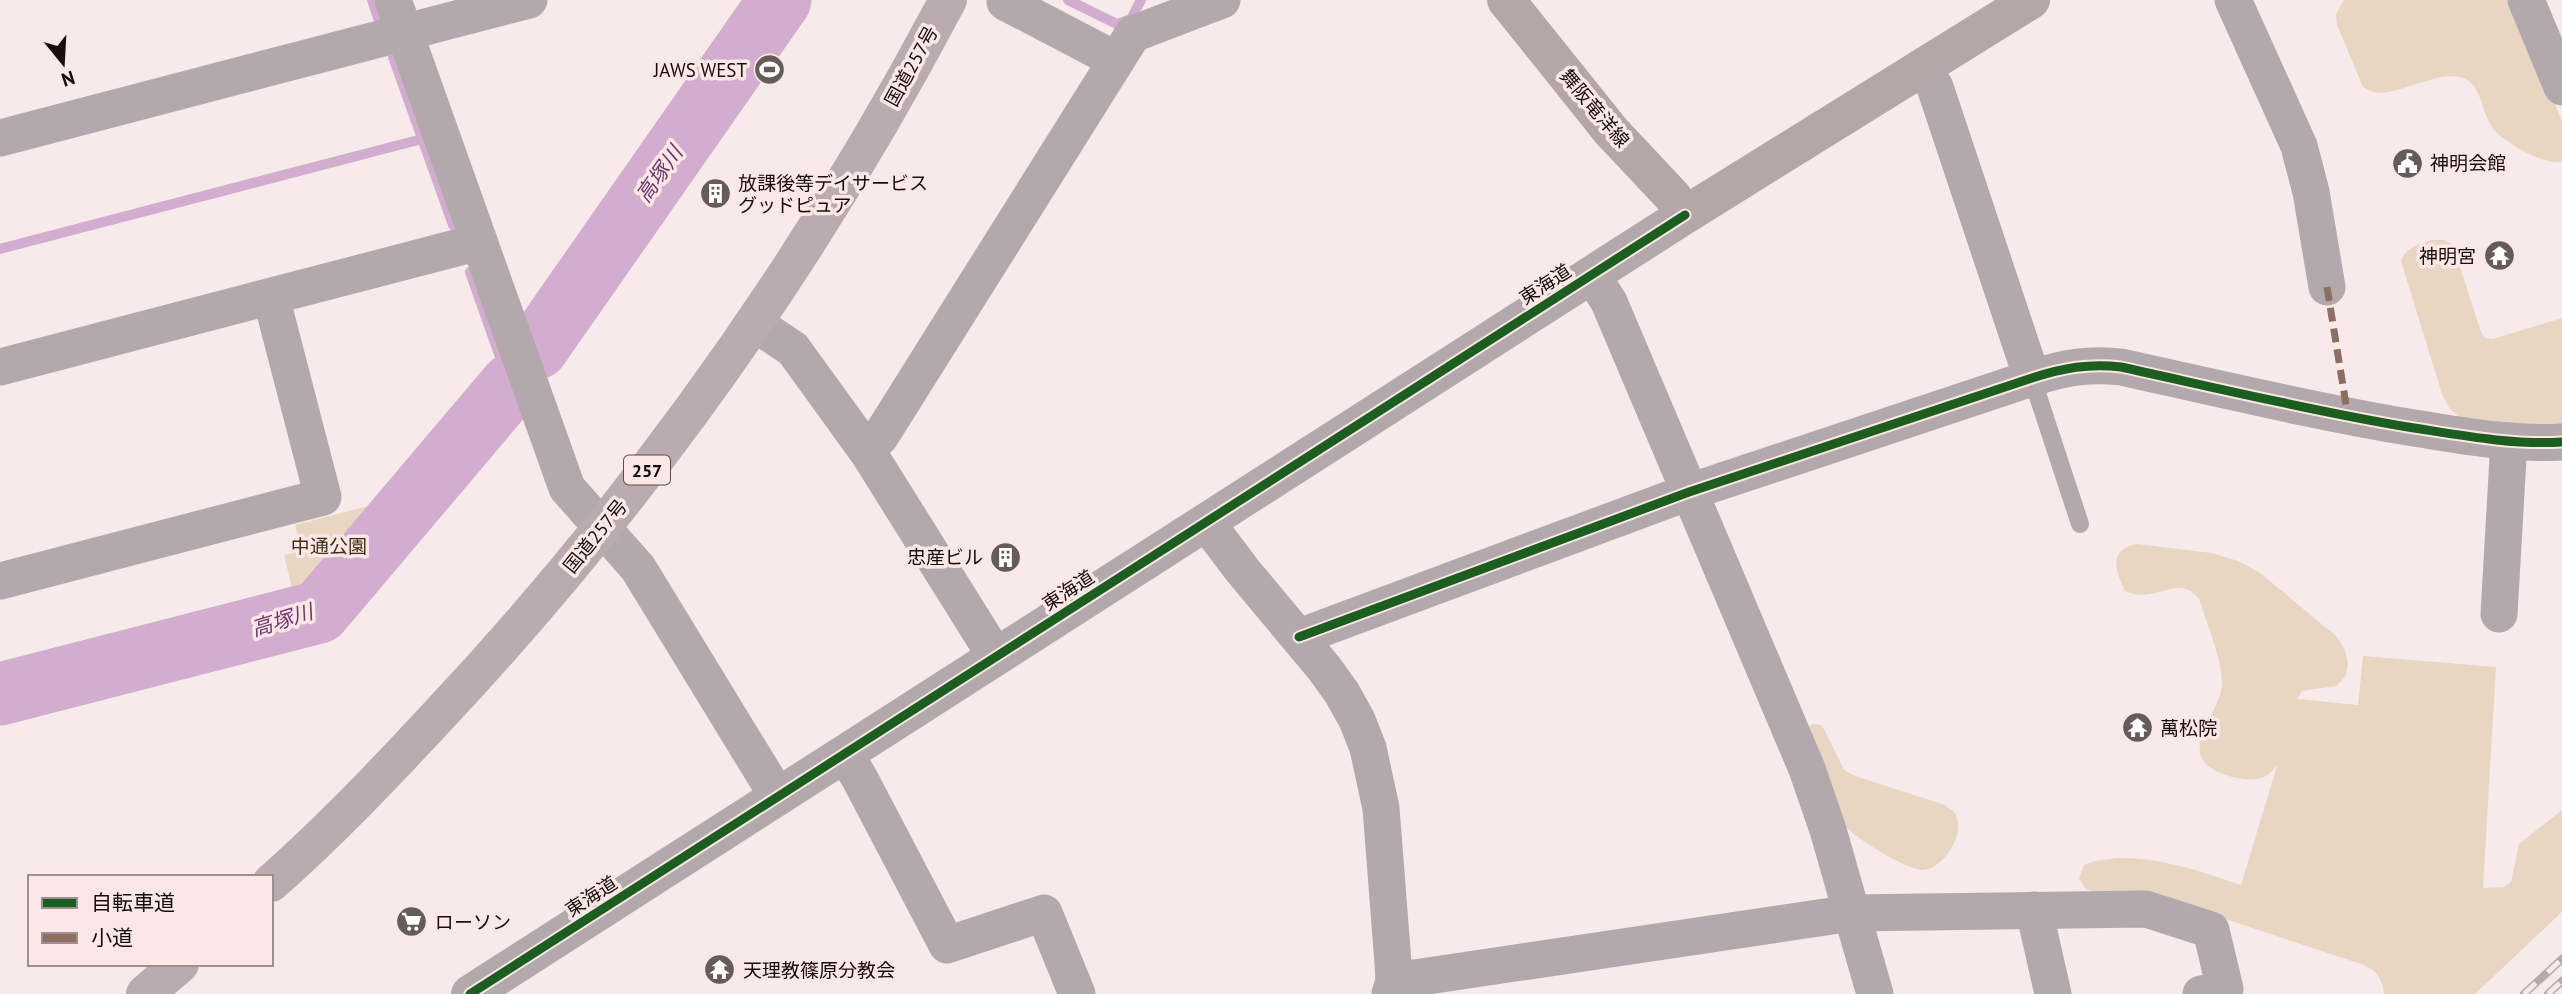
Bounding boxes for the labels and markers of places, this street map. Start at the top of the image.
sports icon: JAWS WEST [753,53,787,87]
place label: JAWS WEST [653,58,747,82]
public building icon: 神明会館 [2390,146,2424,180]
place label: 神明会館 [2430,151,2506,175]
place label: 放課後等デイサービス グッドピュア [738,171,928,217]
building icon: 放課後等デイサービス グッドピュア [698,177,732,211]
temple icon: 神明宮 [2482,239,2516,273]
place label: 神明宮 [2419,244,2476,268]
building icon: 忠産ビル [989,540,1023,574]
place label: 忠産ビル [907,545,983,569]
temple icon: 萬松院 [2120,711,2154,745]
place label: 萬松院 [2160,716,2217,740]
supermarket icon: ローソン [395,905,429,939]
place label: ローソン [435,910,511,934]
temple icon: 天理教篠原分教会 [703,953,737,987]
place label: 天理教篠原分教会 [743,958,895,982]

